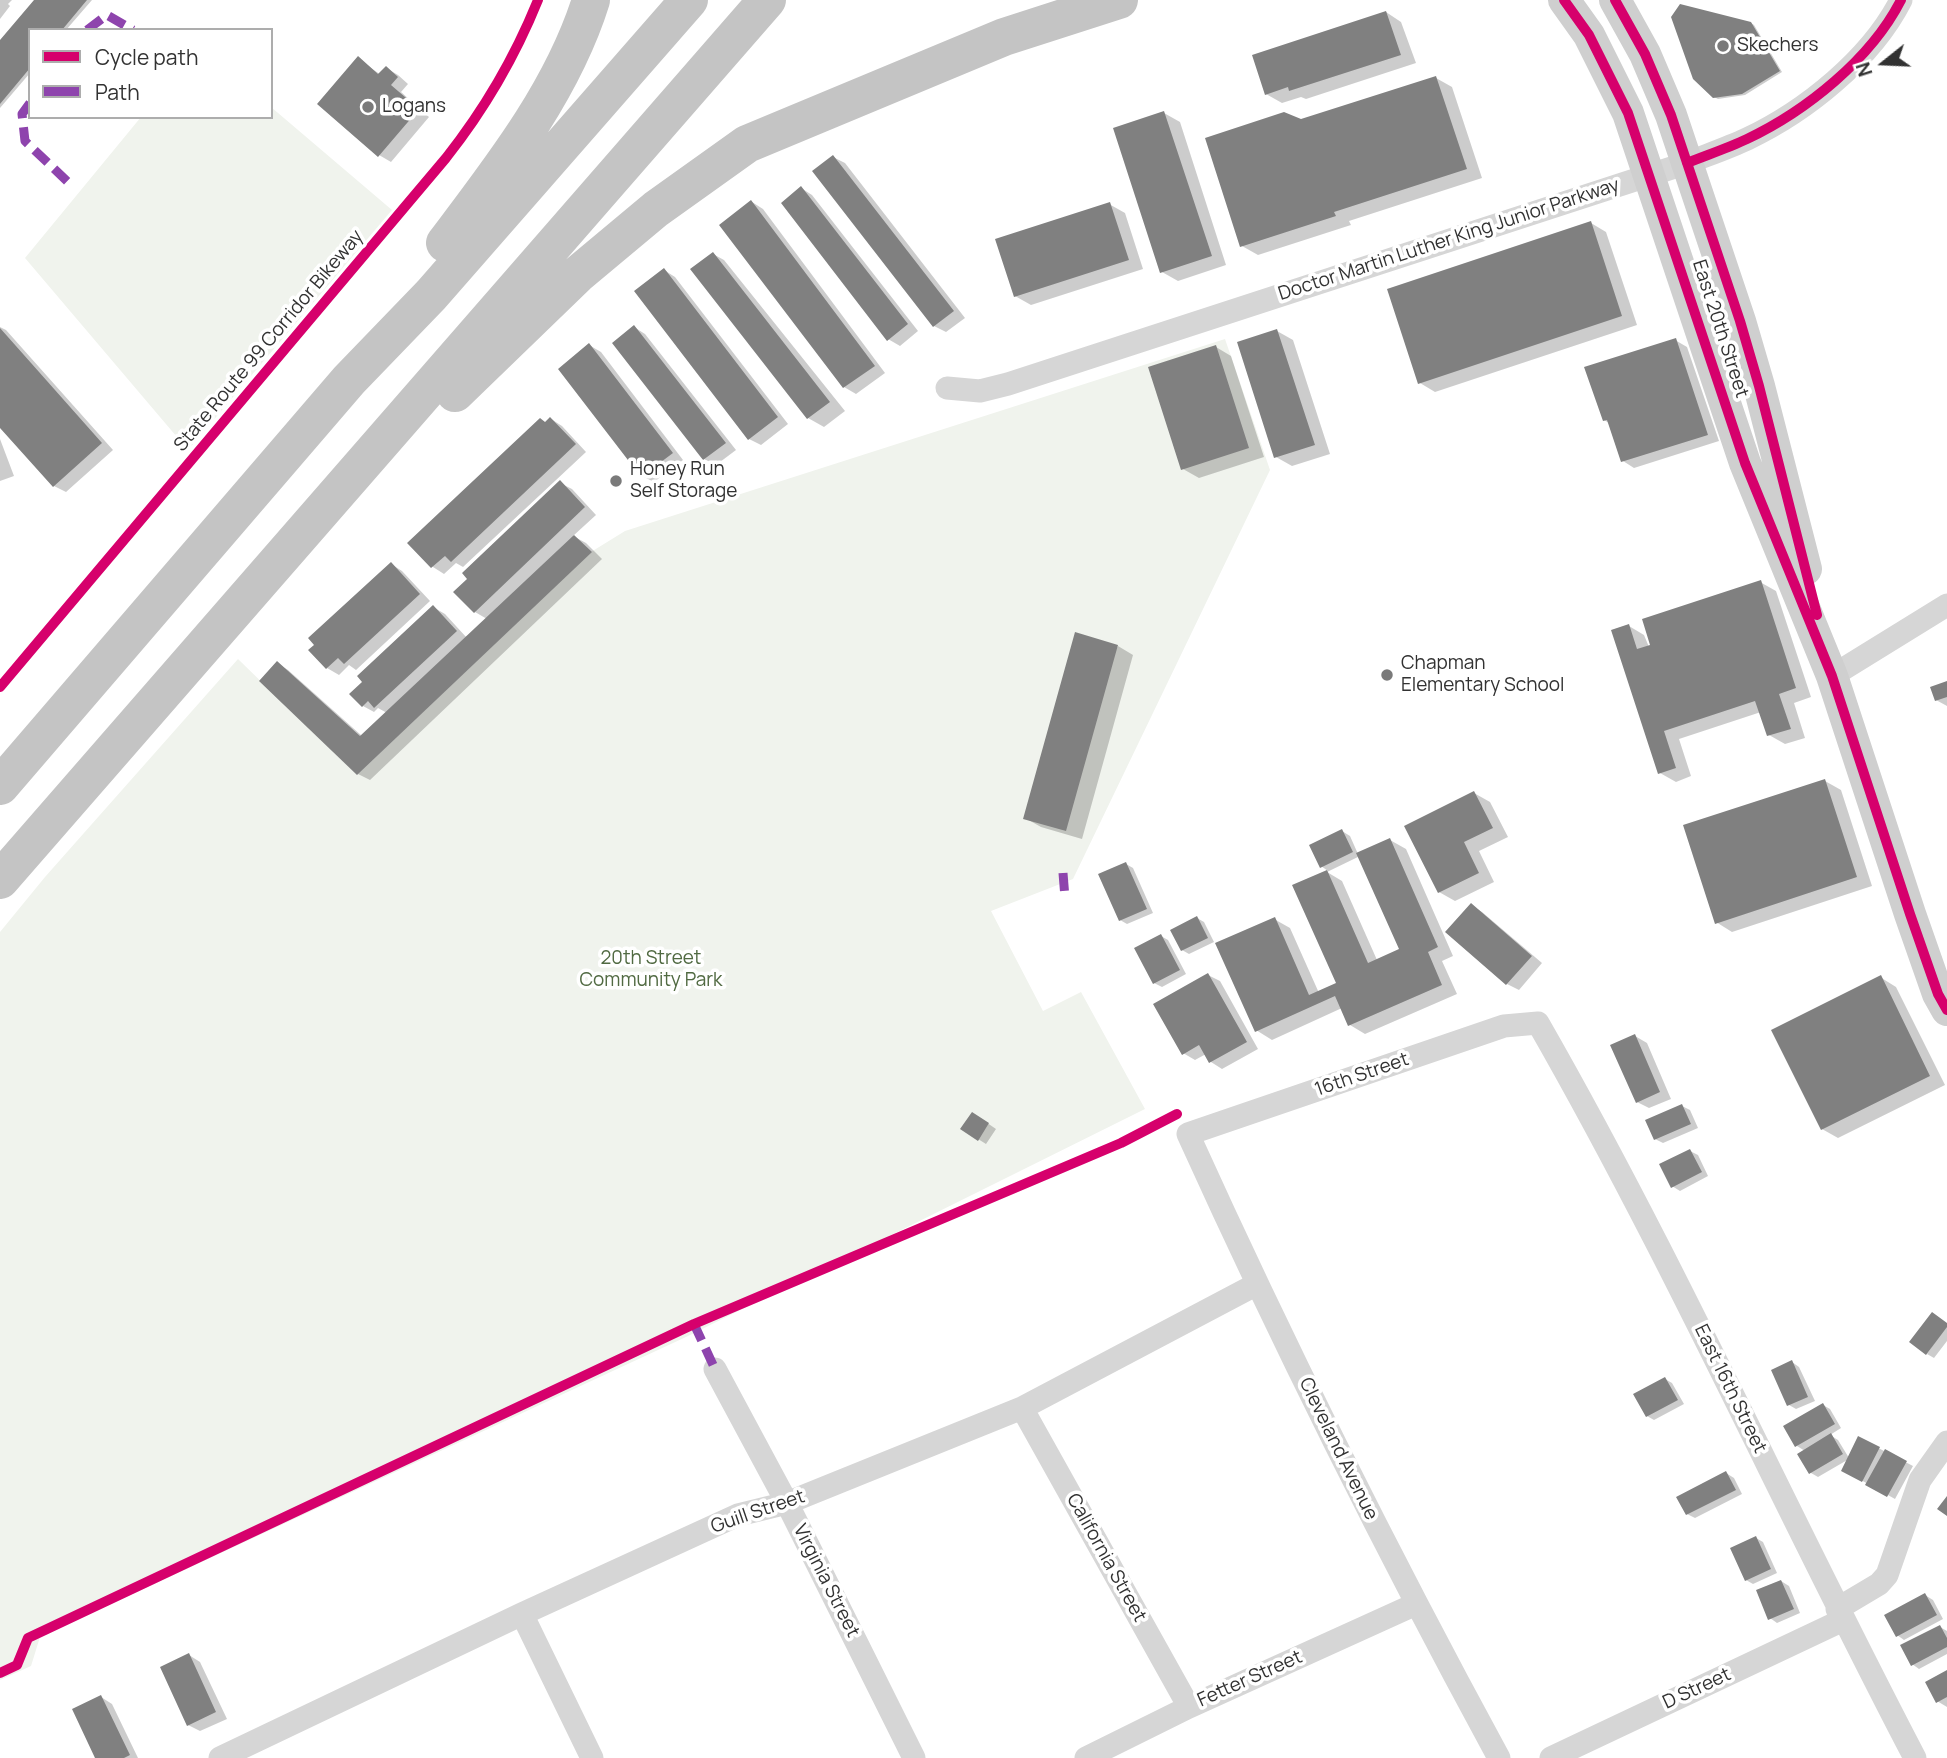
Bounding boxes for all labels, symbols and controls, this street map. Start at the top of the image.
legend [28,28,273,119]
north arrow [1849,28,1919,98]
place label: Skechers [1737,35,1818,57]
marker: Skechers [1715,38,1731,54]
text: Cycle path [95,43,198,71]
text: N [1850,59,1879,80]
text: Path [95,78,140,106]
place label: Logans [382,96,446,118]
marker: Logans [360,99,376,115]
street label: Doctor Martin Luther King Junior Parkway [1276,174,1622,306]
street label: State Route 99 Corridor Bikeway [170,226,368,456]
street label: East 20th Street [1687,257,1753,401]
place label: Honey Run Self Storage [630,459,737,503]
marker: Honey Run Self Storage [608,473,624,489]
place label: Chapman Elementary School [1401,653,1564,697]
marker: Chapman Elementary School [1379,667,1395,683]
park label: 20th Street Community Park [579,948,723,992]
street label: 16th Street [1312,1048,1412,1102]
street label: East 16th Street [1689,1321,1771,1457]
street label: Cleveland Avenue [1294,1374,1382,1524]
street label: Guill Street [708,1485,808,1539]
street label: California Street [1061,1490,1151,1626]
street label: Virginia Street [788,1521,864,1641]
street label: Fetter Street [1194,1646,1306,1712]
street label: D Street [1659,1663,1735,1715]

